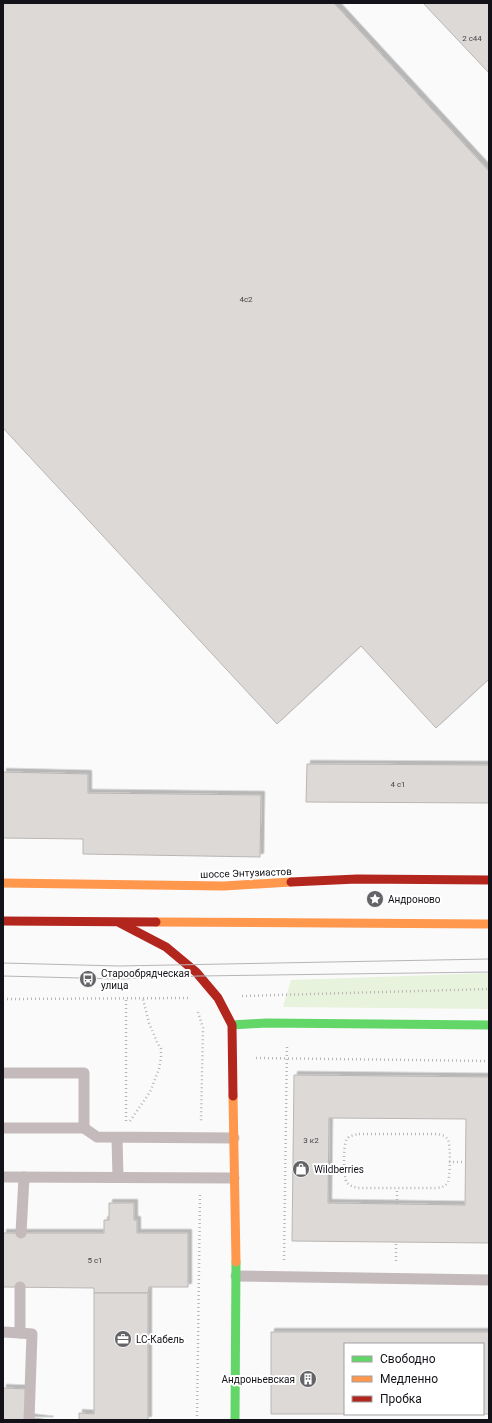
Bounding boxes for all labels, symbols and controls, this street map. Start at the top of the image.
house number: 2 с44 [462,34,482,43]
house number: 4с2 [239,295,253,304]
house number: 4 с1 [390,780,406,789]
street label: шоссе Энтузиастов [200,866,292,880]
place icon: Андроново [365,889,385,909]
place label: Андроново [388,894,441,905]
place label: Старообрядческая улица [101,968,190,991]
bus stop icon: Старообрядческая улица [78,969,98,989]
house number: 3 к2 [303,1136,319,1145]
shop icon: Wildberries [291,1159,311,1179]
place label: Wildberries [314,1164,364,1175]
house number: 5 с1 [87,1256,103,1265]
office icon: LC-Кабель [113,1329,133,1349]
place label: LC-Кабель [136,1334,184,1345]
legend [344,1343,484,1415]
text: Свободно [380,1352,436,1366]
building icon: Андроньевская [298,1369,318,1389]
text: Медленно [380,1372,438,1386]
place label: Андроньевская [222,1374,295,1385]
text: Пробка [380,1392,422,1406]

